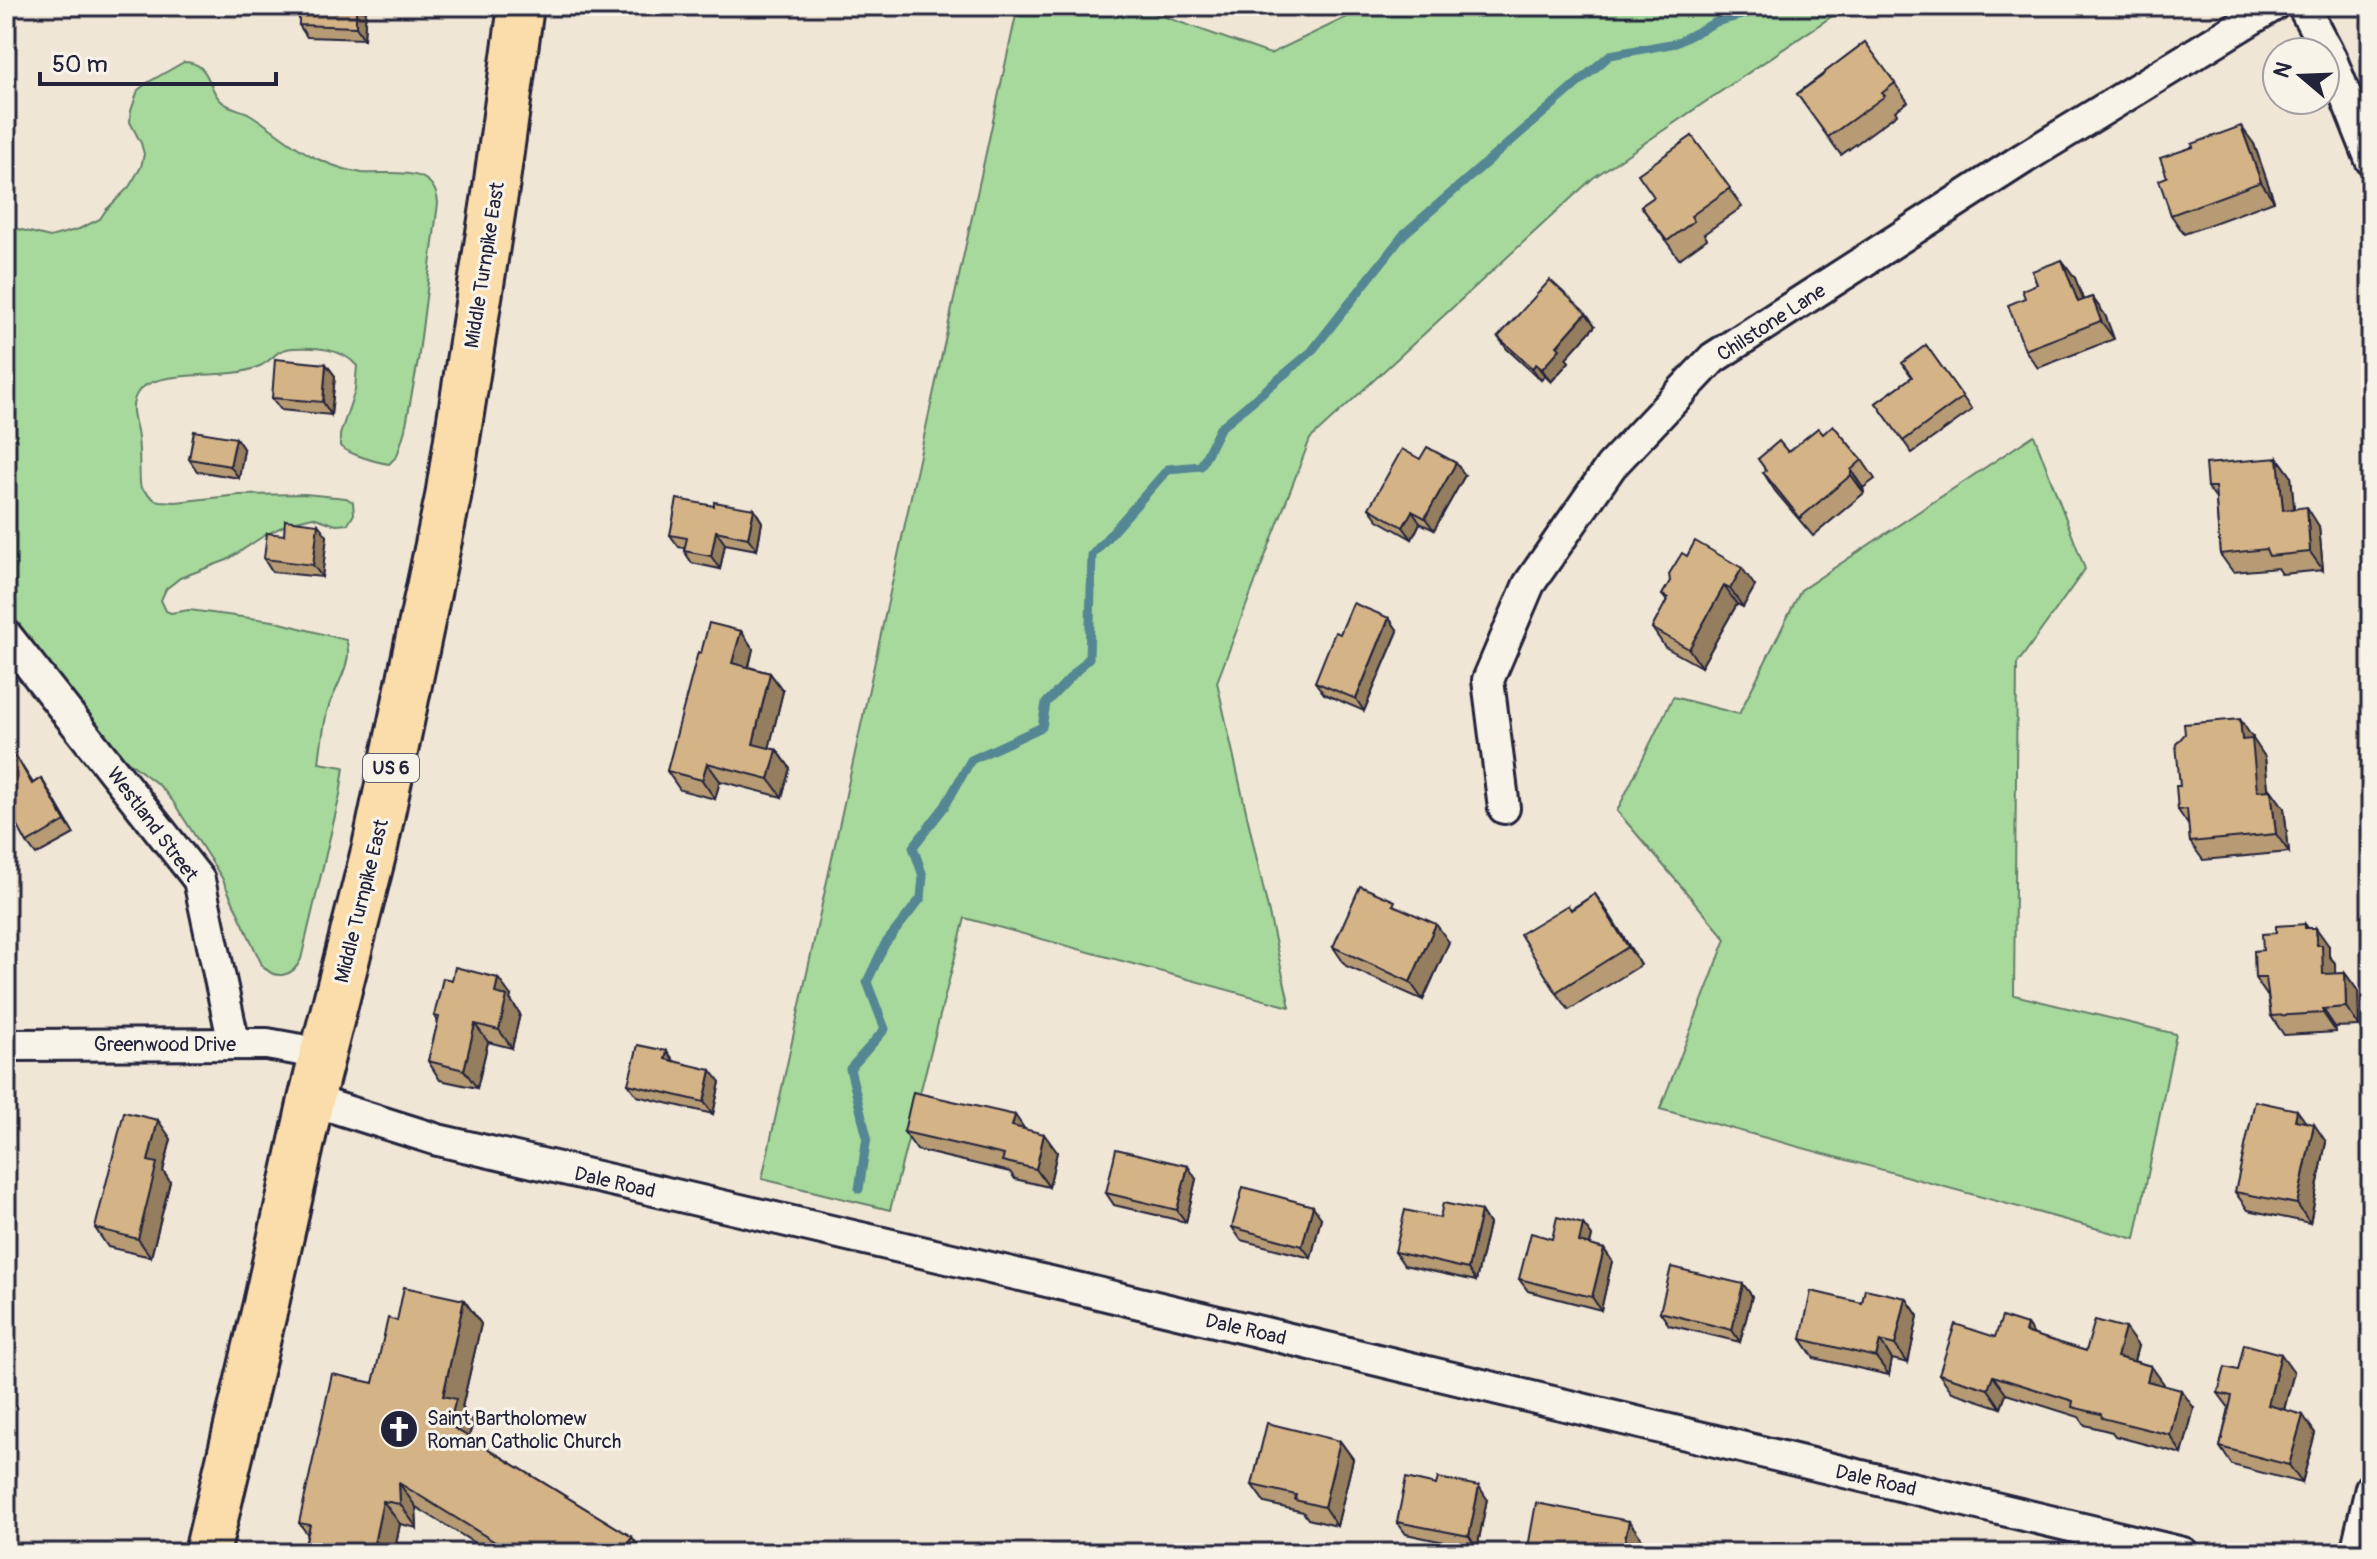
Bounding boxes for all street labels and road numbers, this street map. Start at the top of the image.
street label: Middle Turnpike East [459,179,510,350]
street label: Chilstone Lane [1712,278,1830,367]
road number: US 6 [363,754,419,782]
street label: Westland Street [101,762,204,887]
street label: Middle Turnpike East [329,816,394,986]
street label: Greenwood Drive [94,1032,236,1057]
street label: Dale Road [572,1161,658,1204]
street label: Dale Road [1203,1308,1289,1351]
street label: Dale Road [1833,1459,1919,1502]

